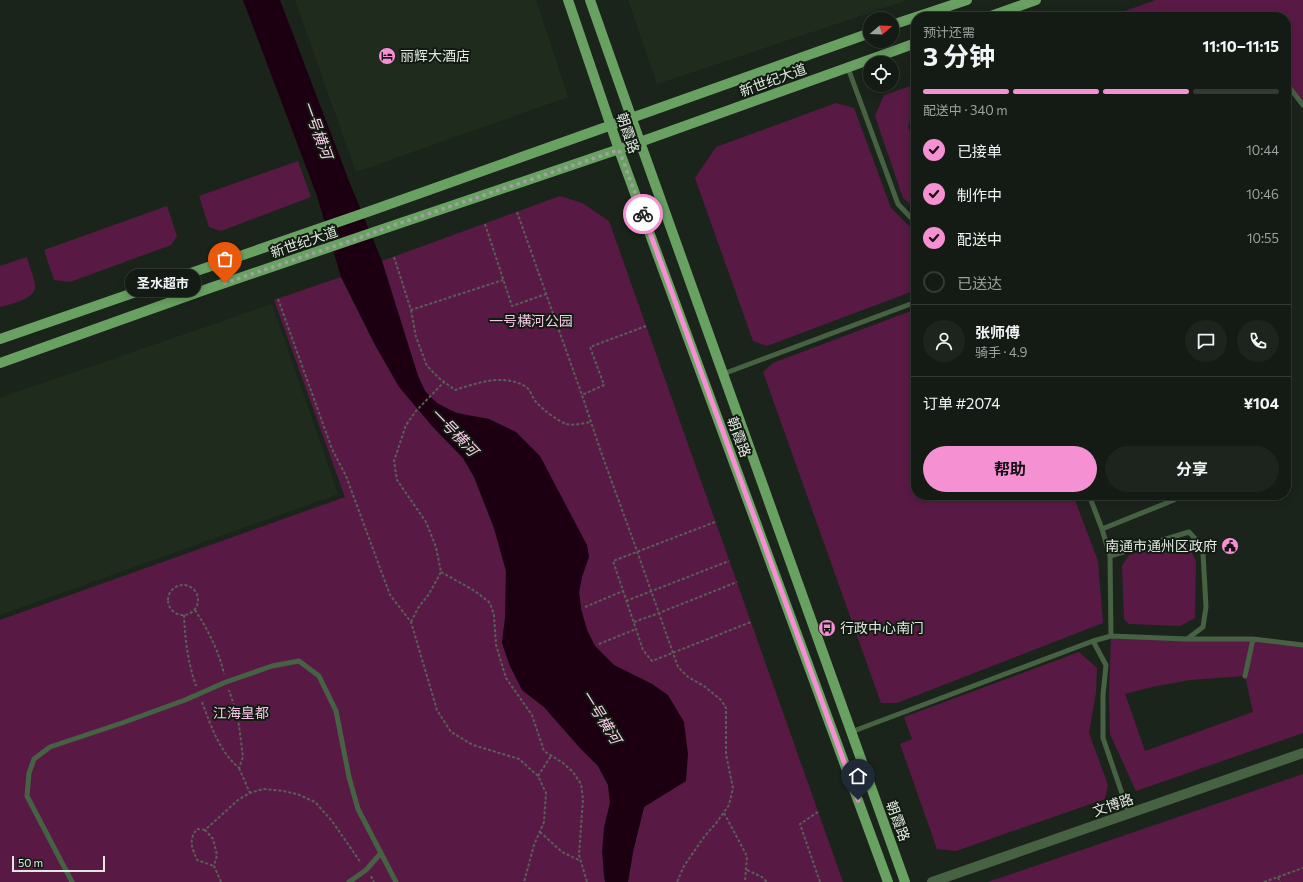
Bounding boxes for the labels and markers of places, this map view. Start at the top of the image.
hotel icon: 丽辉大酒店 [377,46,397,66]
place label: 丽辉大酒店 [400,47,470,64]
pin [208,242,242,283]
callout: 圣水超市 [125,269,201,297]
public building icon: 南通市通州区政府 [1220,536,1240,556]
place label: 南通市通州区政府 [1105,537,1217,554]
bus stop icon: 行政中心南门 [817,618,837,638]
place label: 行政中心南门 [840,619,924,636]
pin [841,759,875,800]

